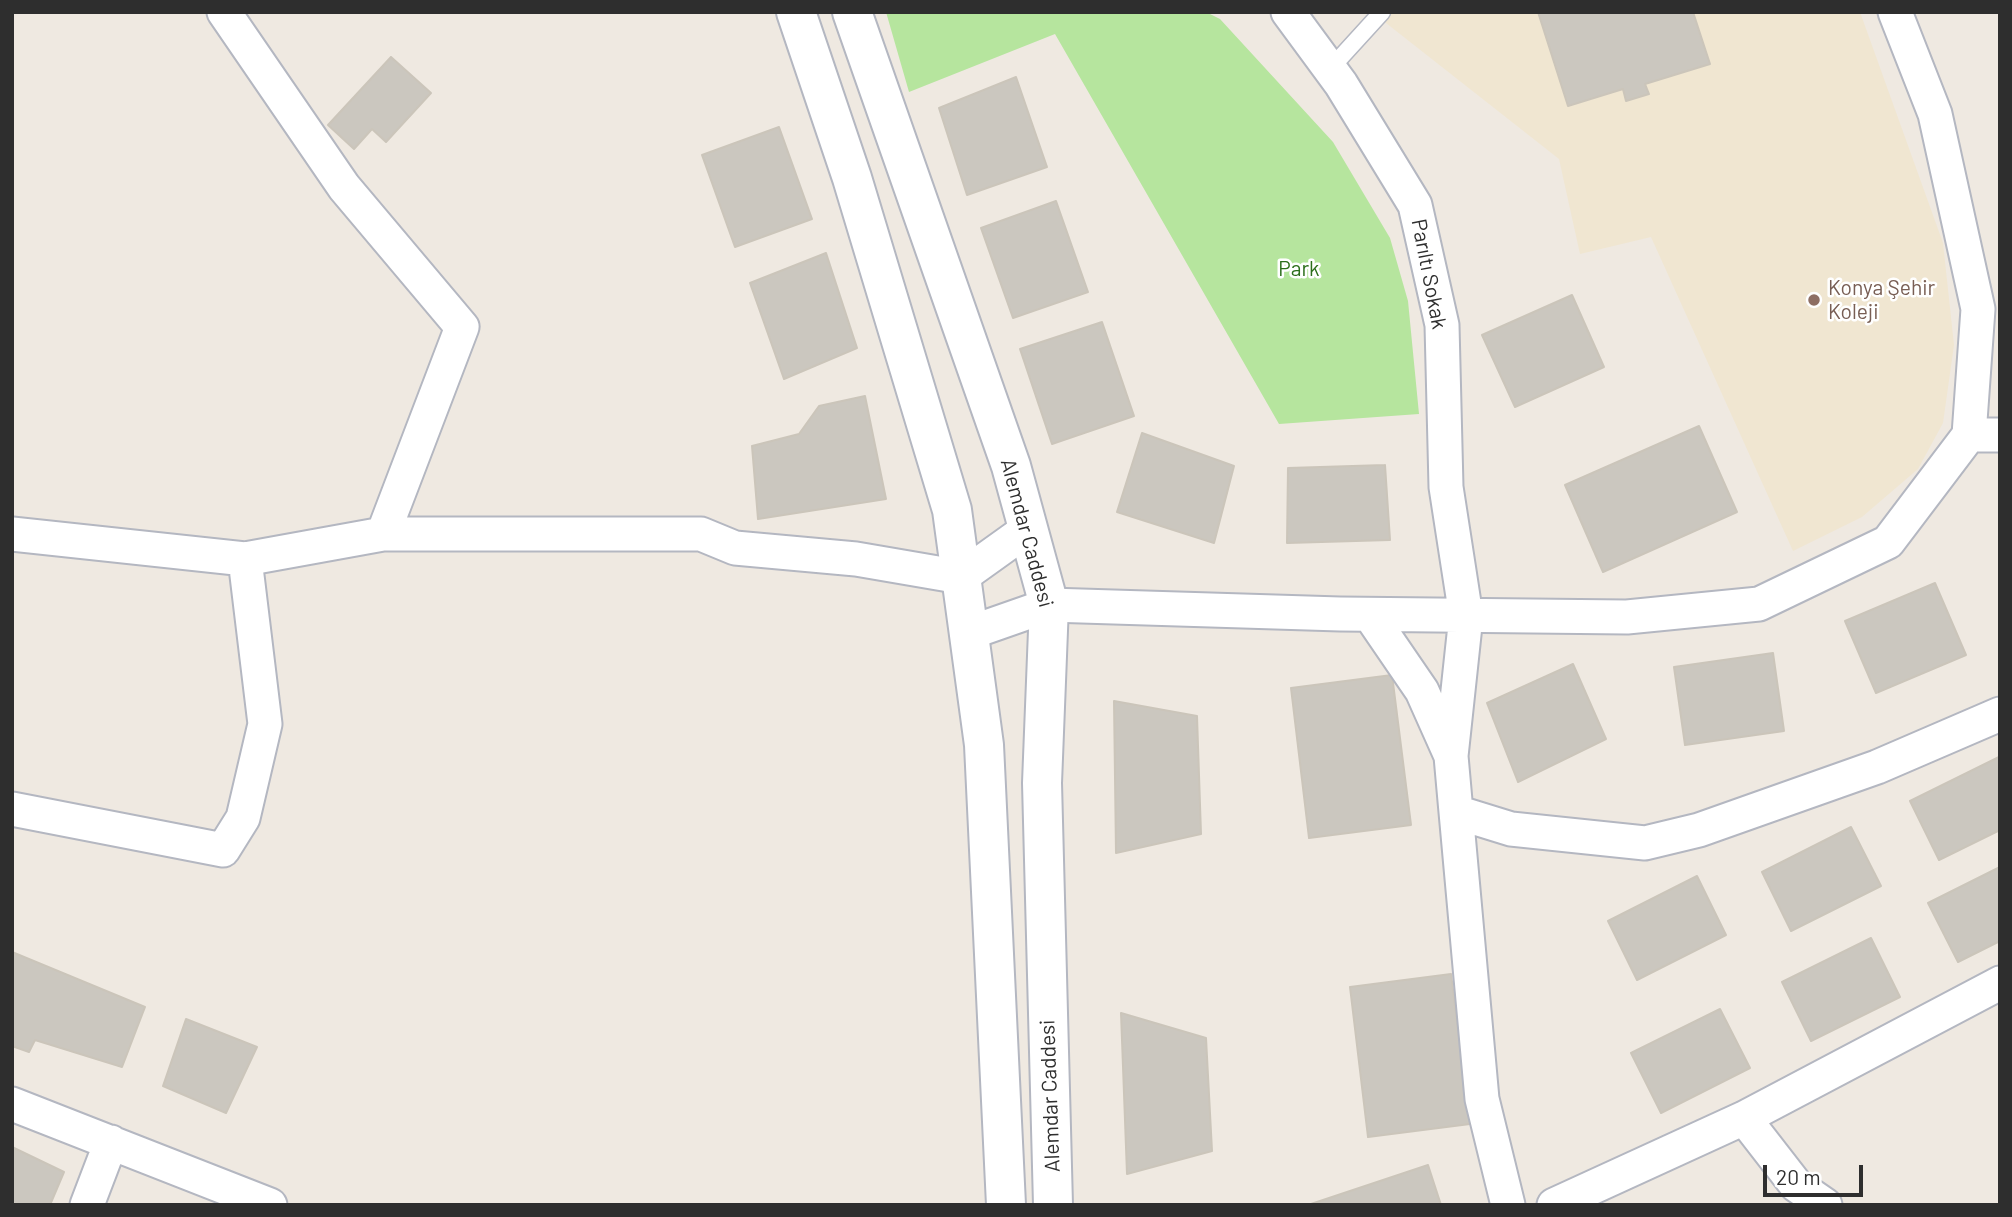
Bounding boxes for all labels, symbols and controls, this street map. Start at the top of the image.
street label: Parıltı Sokak [1406,217,1452,331]
park label: Park [1278,256,1320,282]
place label: Konya Şehir Koleji [1828,275,1935,325]
marker: Konya Şehir Koleji [1806,292,1822,308]
street label: Alemdar Caddesi [995,456,1059,610]
street label: Alemdar Caddesi [1035,1019,1065,1173]
scale bar [1767,1150,1867,1194]
text: 20 m [1776,1164,1821,1189]

